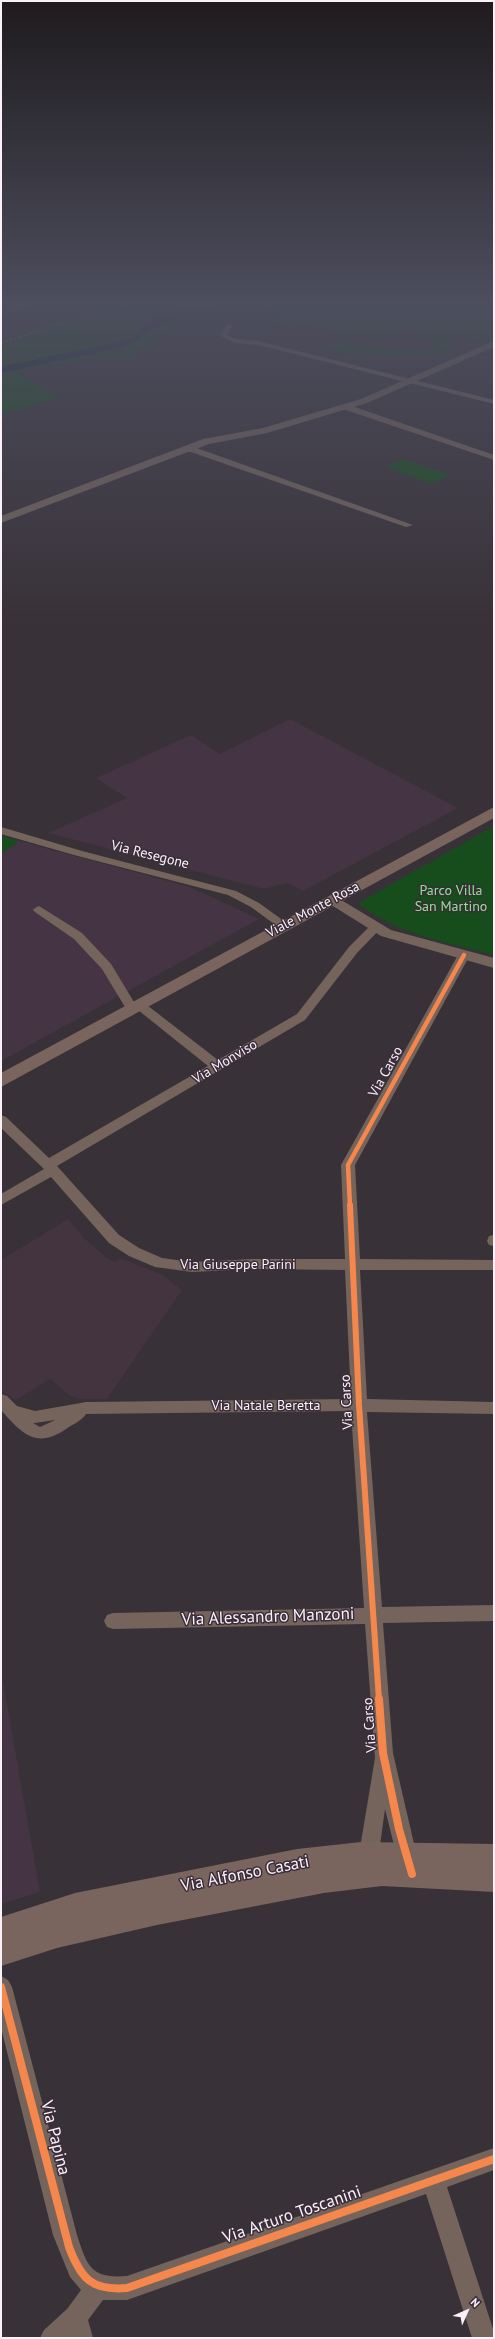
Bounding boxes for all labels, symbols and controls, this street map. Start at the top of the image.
street label: Via Resegone [109,837,191,873]
street label: Viale Monte Rosa [263,878,363,942]
park label: Parco Villa San Martino [415,883,487,916]
street label: Via Monviso [190,1036,260,1088]
street label: Via Carso [365,1044,407,1100]
street label: Via Giuseppe Parini [180,1257,296,1273]
street label: Via Carso [337,1374,357,1430]
street label: Via Natale Beretta [212,1398,320,1414]
street label: Via Alessandro Manzoni [181,1604,355,1630]
street label: Via Carso [360,1697,380,1753]
street label: Via Alfonso Casati [179,1852,311,1896]
street label: Via Papina [36,2099,74,2177]
street label: Via Arturo Toscanini [220,2182,364,2248]
north arrow [447,2291,487,2331]
text: N [468,2295,483,2310]

